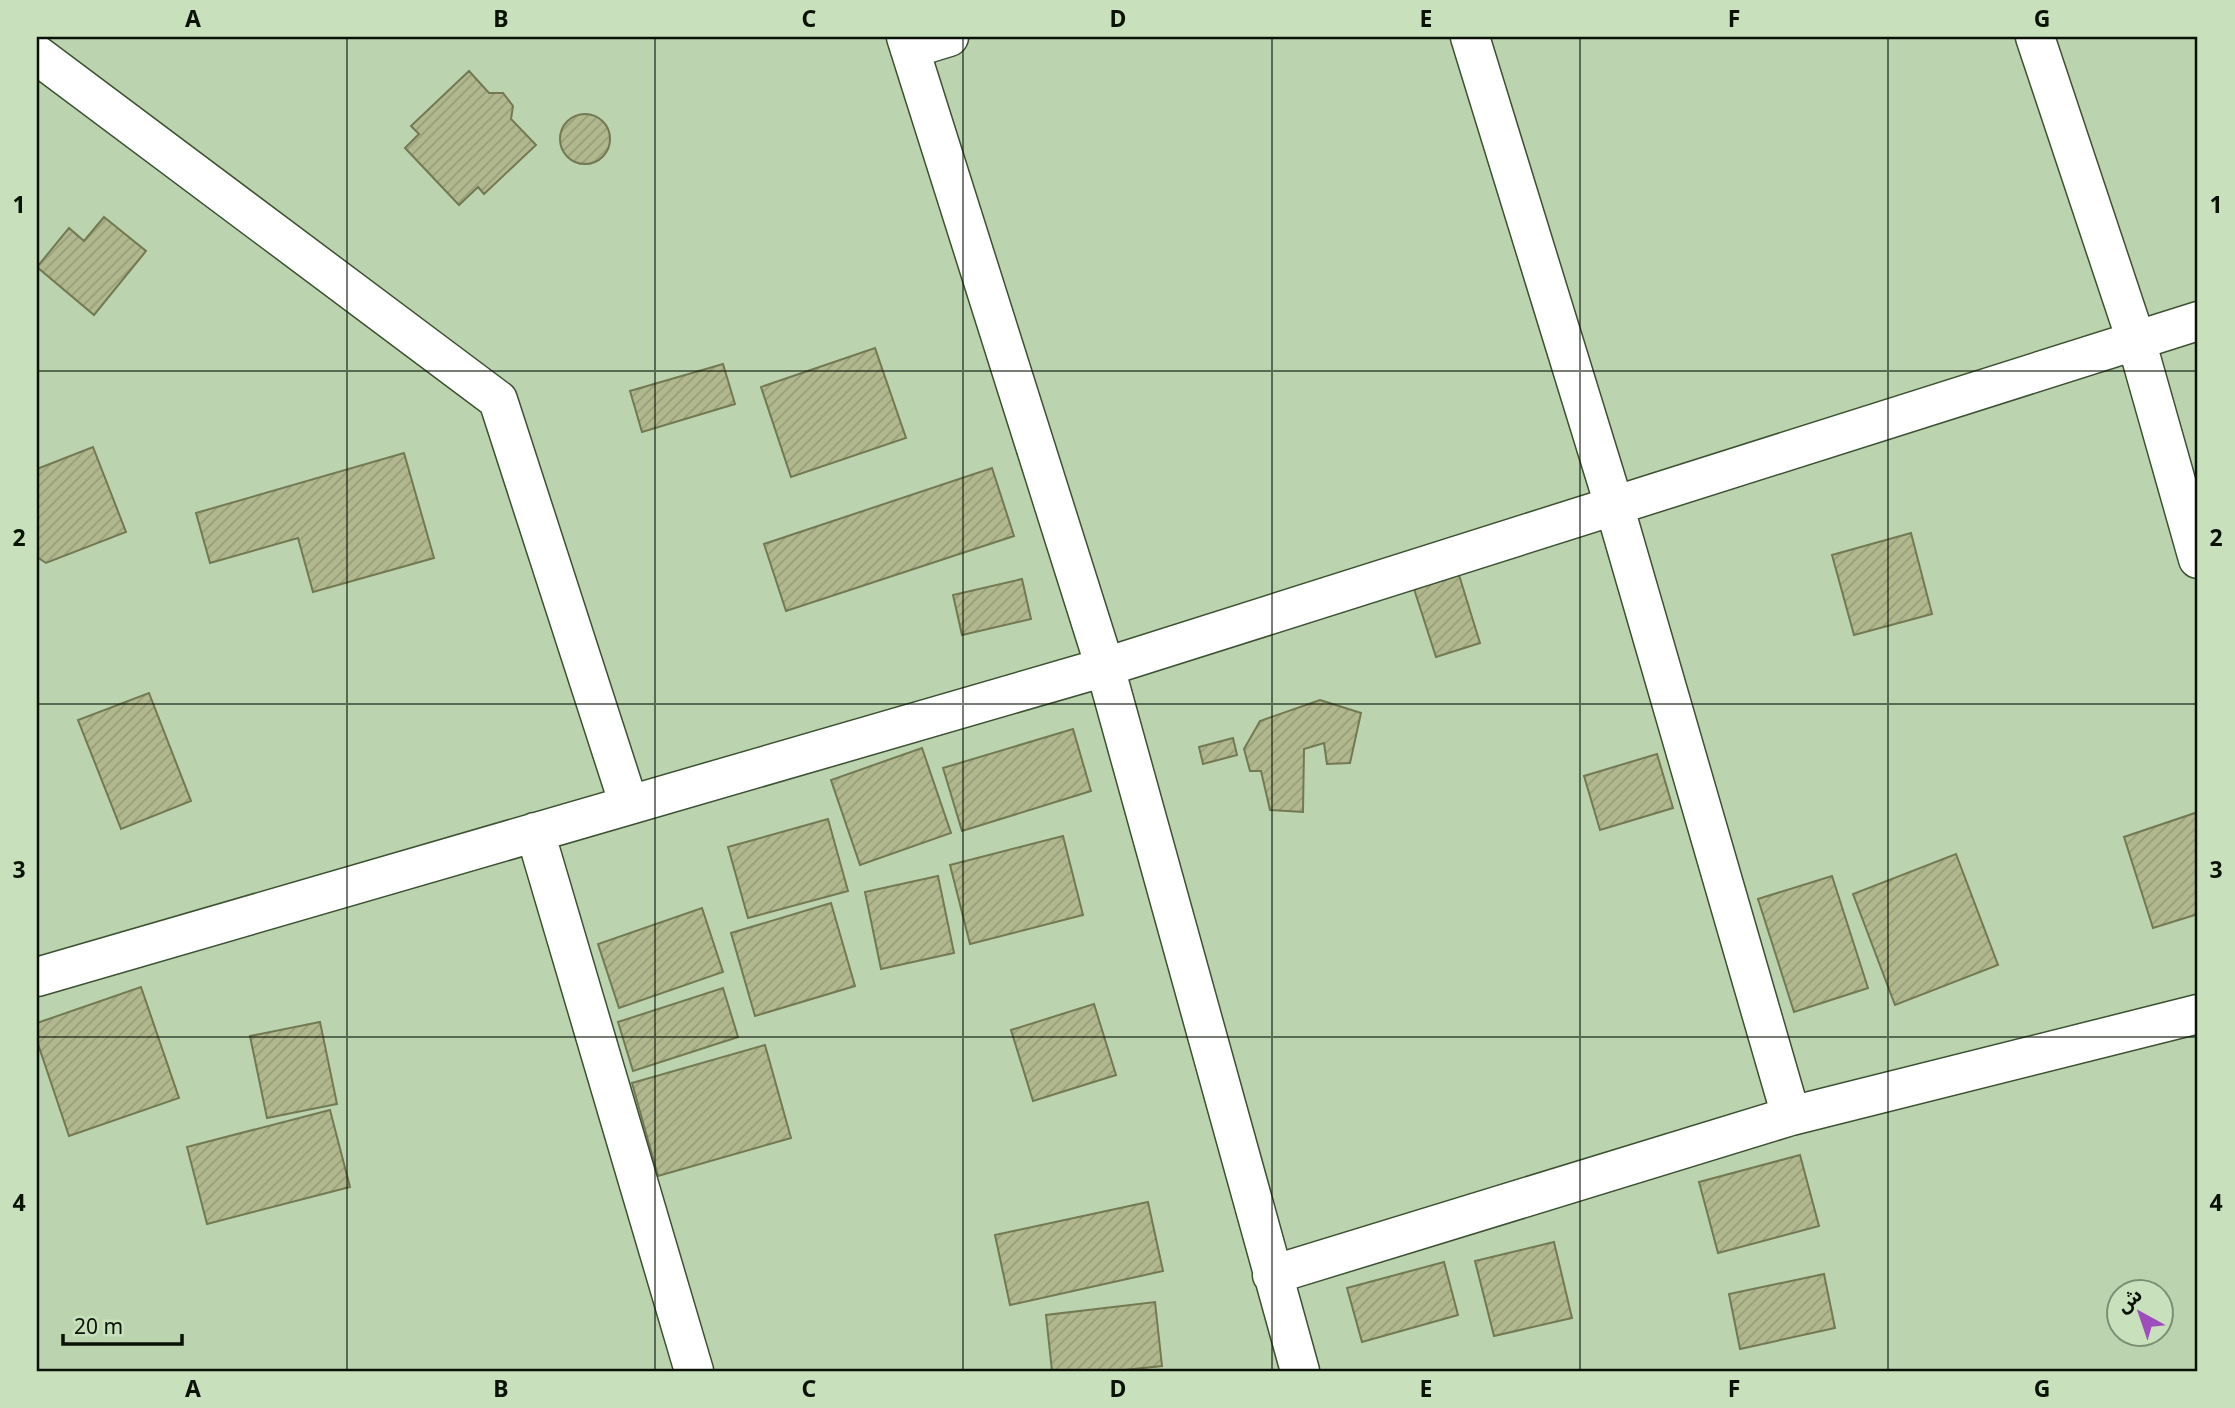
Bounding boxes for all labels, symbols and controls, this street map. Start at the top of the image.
text: A [185,2,201,34]
text: B [493,2,509,34]
text: C [802,2,817,34]
text: D [1110,2,1126,34]
text: E [1420,2,1432,34]
text: F [1728,2,1740,34]
text: G [2034,2,2050,34]
text: 1 [12,188,26,220]
text: 1 [2209,188,2223,220]
text: 2 [12,521,26,553]
text: 2 [2209,521,2223,553]
text: 3 [12,853,26,885]
text: 3 [2209,853,2223,885]
text: 4 [12,1186,26,1218]
text: 4 [2209,1186,2223,1218]
north arrow [2106,1278,2176,1348]
text: ش [2111,1282,2147,1318]
scale bar [63,1303,182,1347]
text: 20 m [74,1312,123,1340]
text: A [185,1372,201,1404]
text: B [493,1372,509,1404]
text: C [802,1372,817,1404]
text: D [1110,1372,1126,1404]
text: E [1420,1372,1432,1404]
text: F [1728,1372,1740,1404]
text: G [2034,1372,2050,1404]

